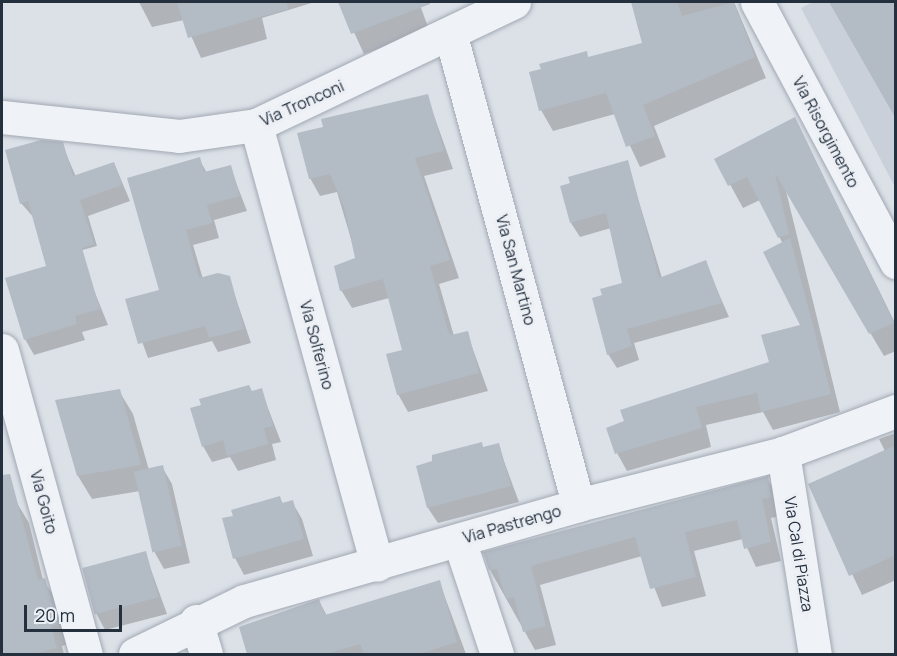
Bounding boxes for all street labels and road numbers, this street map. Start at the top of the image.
street label: Via Risorgimento [789,73,863,191]
street label: Via Tronconi [257,76,347,130]
street label: Via San Martino [492,213,540,327]
street label: Via Solferino [296,298,338,392]
street label: Via Goito [26,468,62,536]
street label: Via Cal di Piazza [780,495,818,613]
street label: Via Pastrengo [461,501,563,547]

